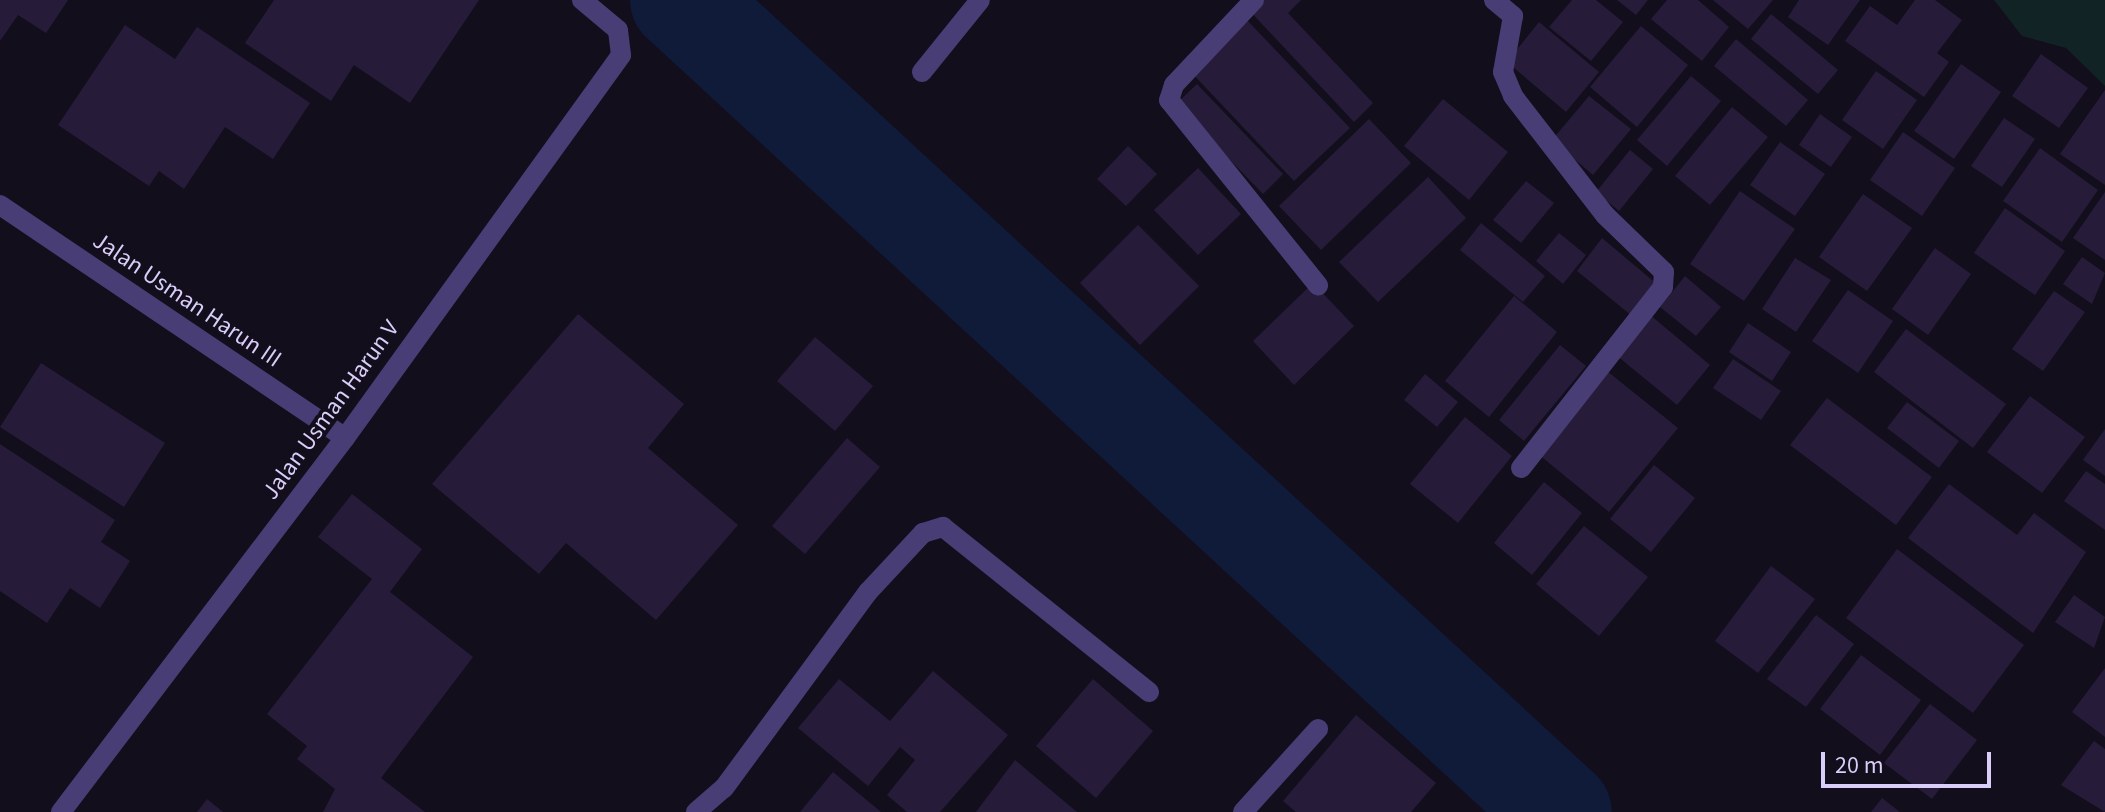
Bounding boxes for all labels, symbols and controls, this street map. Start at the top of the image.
street label: Jalan Usman Harun III [87,226,287,374]
street label: Jalan Usman Harun V [256,315,406,505]
scale bar [1825,736,1995,786]
text: 20 m [1835,748,1884,783]

